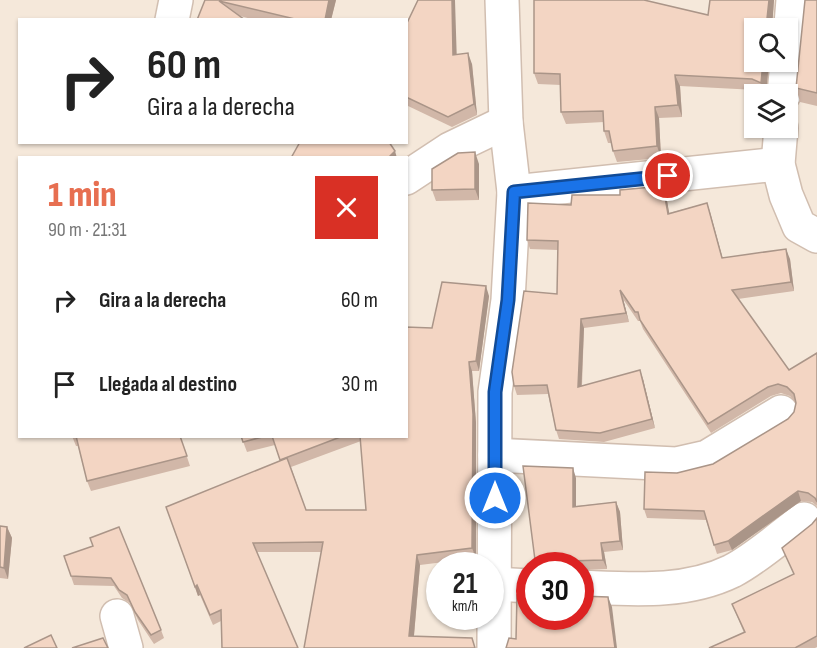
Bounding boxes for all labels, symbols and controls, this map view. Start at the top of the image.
map controls [744,18,798,138]
button: search [744,18,798,72]
text: 60 m [147,40,221,91]
icon: right [48,42,126,120]
button: layers [744,84,798,138]
text: Gira a la derecha [147,91,295,123]
pin [642,150,693,201]
icon: arrive [651,159,684,192]
text: 1 min [48,174,116,217]
button: close [315,176,378,239]
text: 90 m · 21:31 [48,218,127,242]
icon: right [48,284,81,317]
text: Gira a la derecha [99,287,226,314]
text: 60 m [341,287,378,314]
icon: arrive [48,368,81,401]
text: Llegada al destino [99,371,237,398]
text: 30 m [341,371,378,398]
position arrow [463,466,527,530]
speed limit sign: 30 [516,552,594,630]
text: 21 [453,566,477,602]
text: km/h [452,597,478,616]

